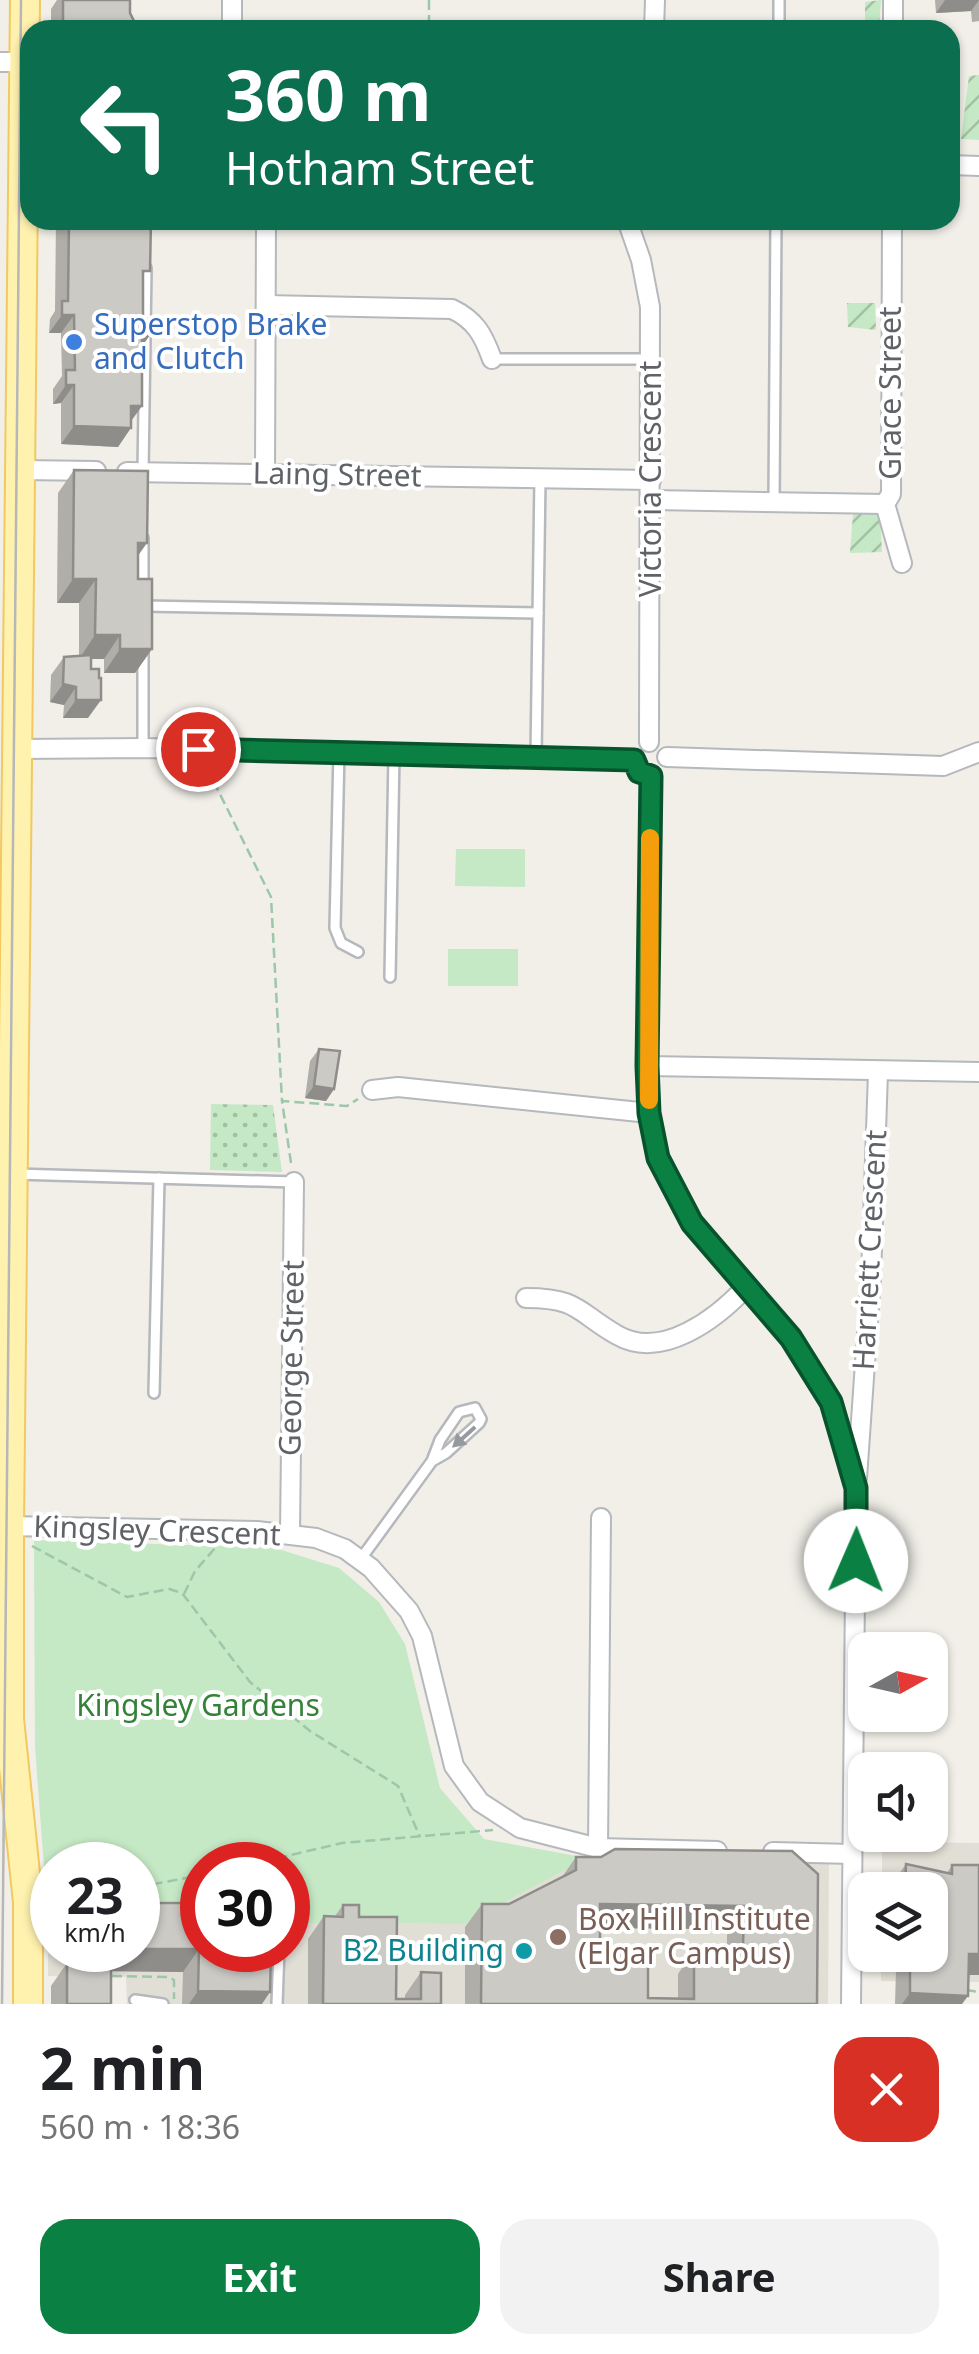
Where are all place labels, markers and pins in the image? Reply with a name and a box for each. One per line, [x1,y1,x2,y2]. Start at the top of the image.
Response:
place label: Superstop Brake and Clutch [94,303,327,378]
marker: Superstop Brake and Clutch [63,331,85,353]
pin [156,707,241,792]
place label: Box Hill Institute (Elgar Campus) [578,1898,811,1973]
marker: Box Hill Institute (Elgar Campus) [547,1926,569,1948]
place label: B2 Building [343,1929,504,1970]
marker: B2 Building [513,1940,535,1962]

